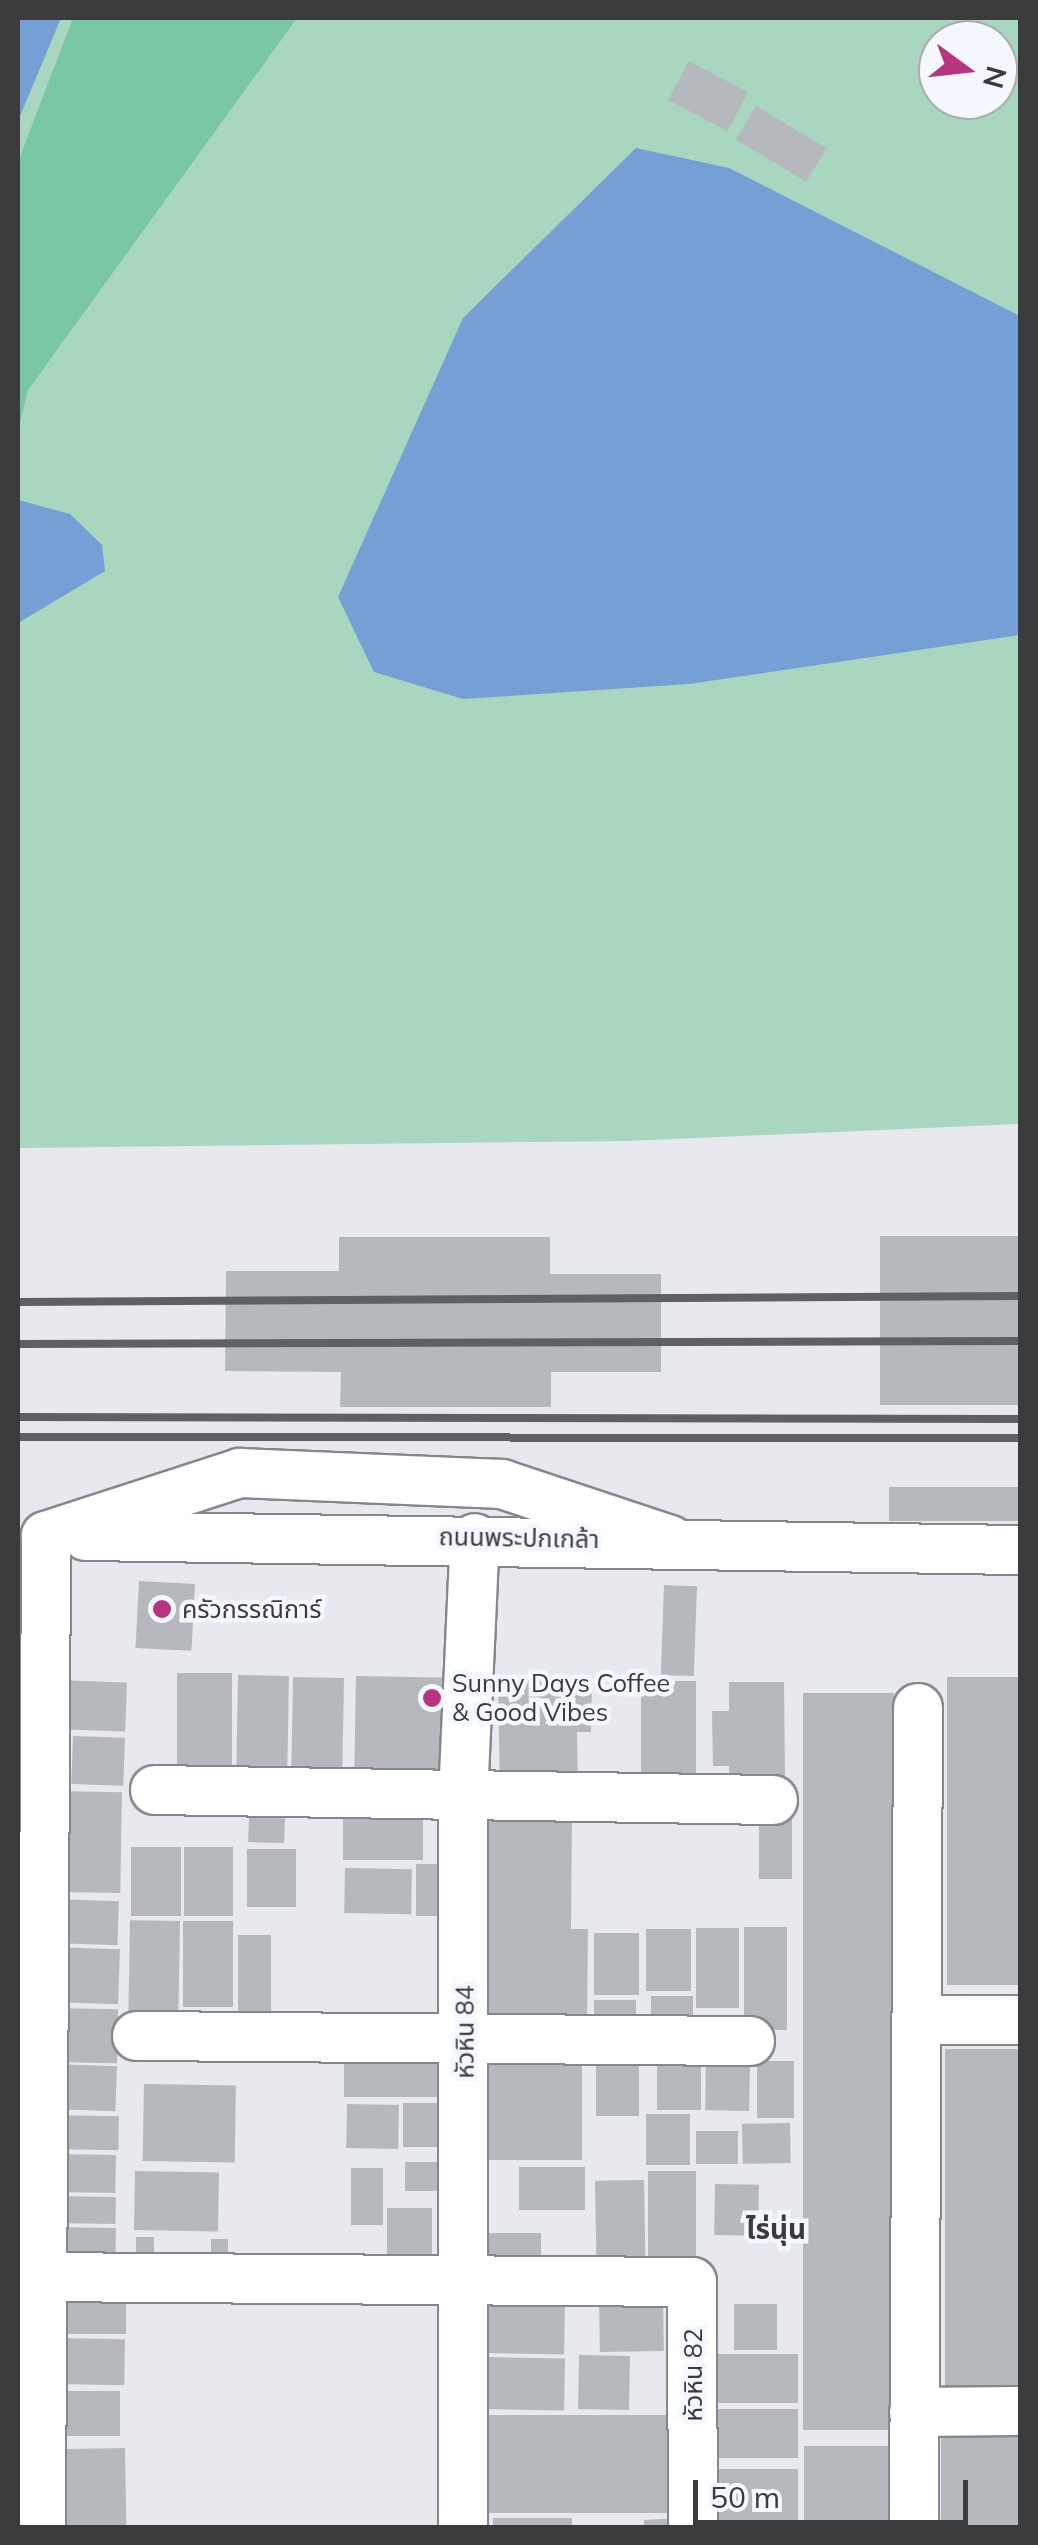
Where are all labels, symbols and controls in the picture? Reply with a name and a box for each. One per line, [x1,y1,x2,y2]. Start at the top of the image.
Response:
north arrow [918,20,1018,120]
text: N [976,63,1015,92]
street label: ถนนพระปกเกล้า [438,1522,600,1554]
place label: ครัวกรรณิการ์ [182,1594,321,1624]
marker: ครัวกรรณิการ์ [151,1598,173,1620]
place label: Sunny Days Coffee & Good Vibes [452,1669,670,1728]
marker: Sunny Days Coffee & Good Vibes [421,1687,443,1709]
street label: หัวหิน 84 [450,1985,480,2079]
district label: ไร่นุ่น [746,2212,806,2246]
street label: หัวหิน 82 [678,2328,708,2422]
scale bar [698,2460,973,2522]
text: 50 m [710,2478,780,2516]

